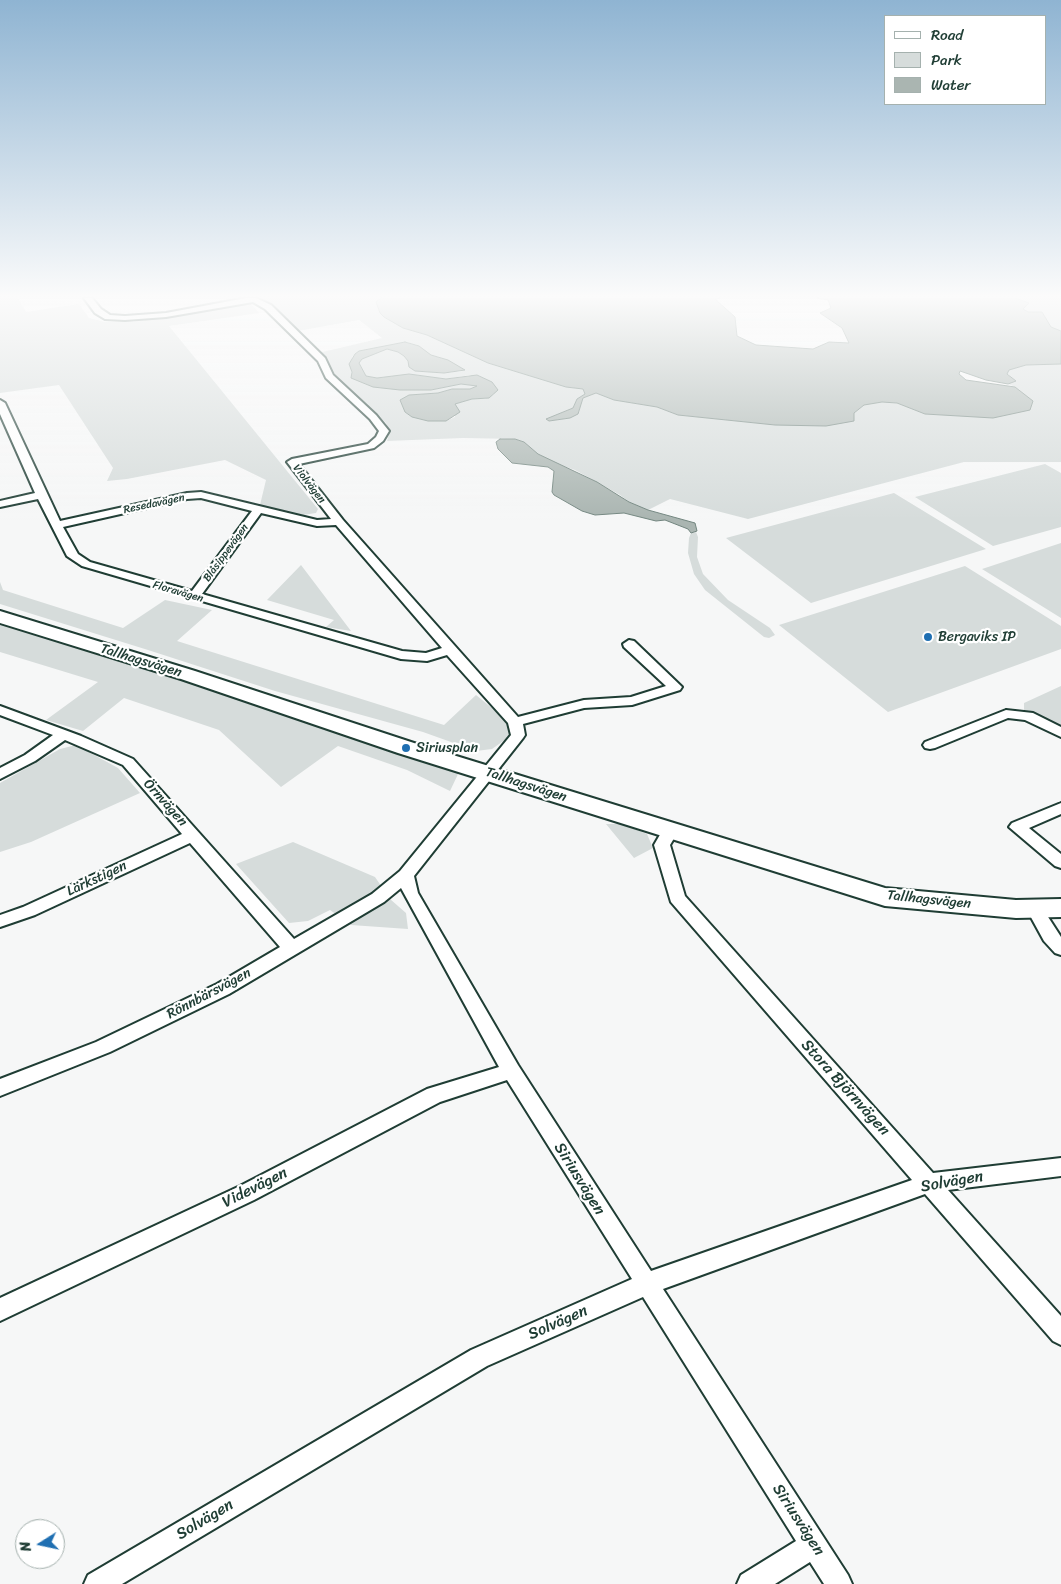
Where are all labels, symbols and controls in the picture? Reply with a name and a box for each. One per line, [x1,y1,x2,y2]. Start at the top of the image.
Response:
legend [884,15,1046,105]
text: Road [931,22,963,48]
text: Park [931,47,962,73]
text: Water [931,72,971,98]
street label: Violvägen [290,462,328,506]
street label: Resedavägen [122,491,186,517]
street label: Blåsippevägen [201,521,251,585]
street label: Floravägen [151,578,205,606]
place label: Bergaviks IP [938,629,1016,645]
marker: Bergaviks IP [922,631,934,643]
street label: Tallhagsvägen [98,641,184,681]
place label: Siriusplan [416,740,478,756]
marker: Siriusplan [400,742,412,754]
street label: Tallhagsvägen [483,764,569,806]
street label: Örnvägen [139,776,191,830]
street label: Lärkstigen [64,858,130,900]
street label: Tallhagsvägen [886,887,972,913]
street label: Rönnbärsvägen [164,965,254,1023]
street label: Stora Björnvägen [797,1036,893,1140]
street label: Siriusvägen [549,1139,609,1219]
street label: Videvägen [219,1163,291,1213]
street label: Solvägen [919,1167,985,1197]
street label: Solvägen [525,1301,591,1345]
street label: Siriusvägen [768,1480,828,1560]
street label: Solvägen [173,1496,237,1544]
north arrow [15,1519,65,1569]
text: N [13,1540,39,1553]

